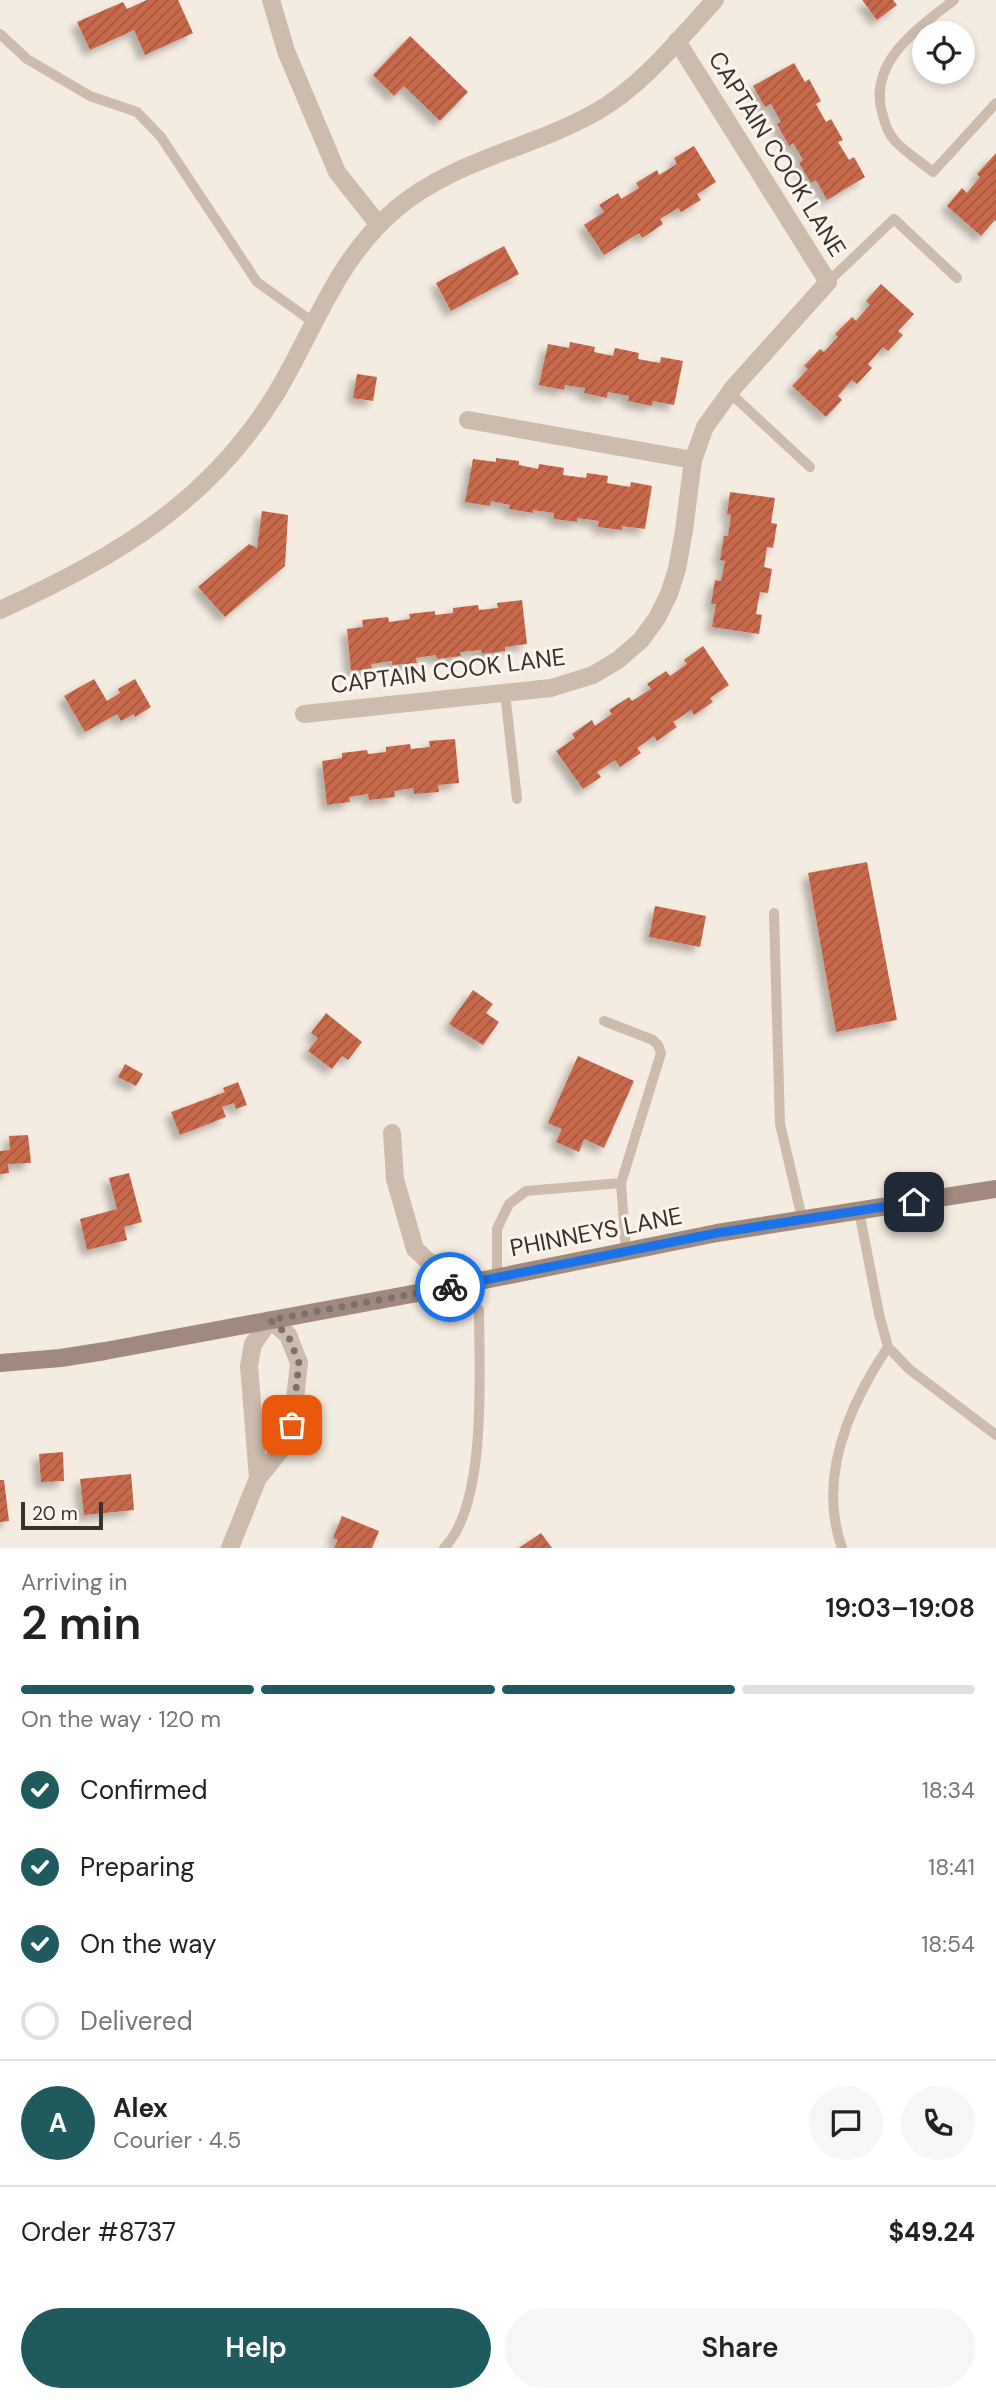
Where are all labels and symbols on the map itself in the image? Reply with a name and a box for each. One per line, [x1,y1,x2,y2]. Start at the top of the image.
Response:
street label: CAPTAIN COOK LANE [702,45,853,262]
street label: CAPTAIN COOK LANE [329,641,567,700]
pin [884,1172,944,1232]
street label: PHINNEYS LANE [507,1200,685,1263]
courier [415,1252,485,1322]
pin [262,1395,322,1455]
scale bar [21,1499,103,1531]

